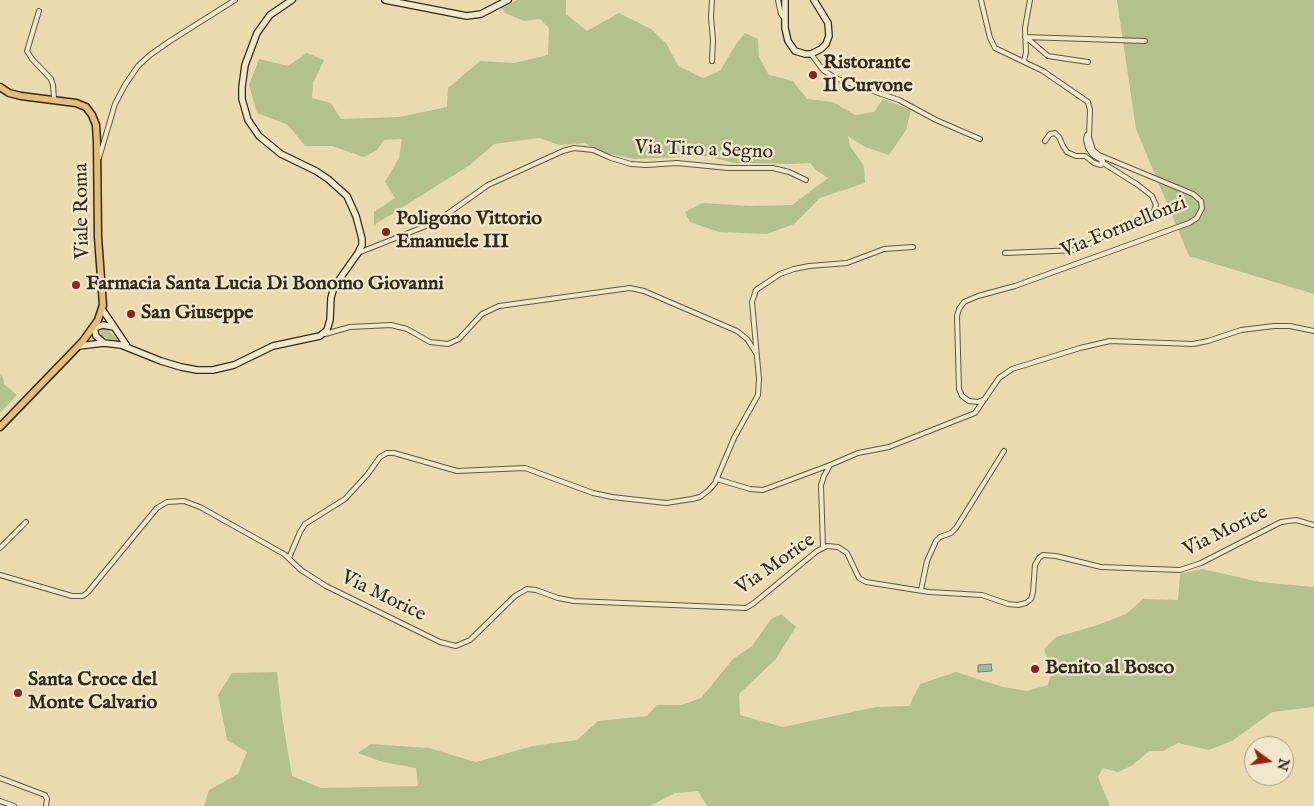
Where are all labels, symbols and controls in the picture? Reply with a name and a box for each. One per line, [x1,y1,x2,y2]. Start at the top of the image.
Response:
place label: Ristorante Il Curvone [823,52,913,99]
marker: Ristorante Il Curvone [807,69,819,81]
street label: Via Tiro a Segno [634,137,774,165]
street label: Viale Roma [70,163,96,259]
street label: Via Formellonzi [1058,192,1190,264]
place label: Poligono Vittorio Emanuele III [396,208,542,255]
marker: Poligono Vittorio Emanuele III [380,226,392,238]
place label: Farmacia Santa Lucia Di Bonomo Giovanni [86,273,444,297]
marker: Farmacia Santa Lucia Di Bonomo Giovanni [70,279,82,291]
place label: San Giuseppe [141,302,253,326]
marker: San Giuseppe [125,308,137,320]
street label: Via Morice [1180,501,1272,563]
street label: Via Morice [732,529,820,601]
street label: Via Morice [337,566,429,628]
place label: Benito al Bosco [1045,657,1174,681]
marker: Benito al Bosco [1029,663,1041,675]
place label: Santa Croce del Monte Calvario [28,669,157,716]
marker: Santa Croce del Monte Calvario [12,687,24,699]
north arrow [1244,736,1294,786]
text: N [1272,756,1293,772]

